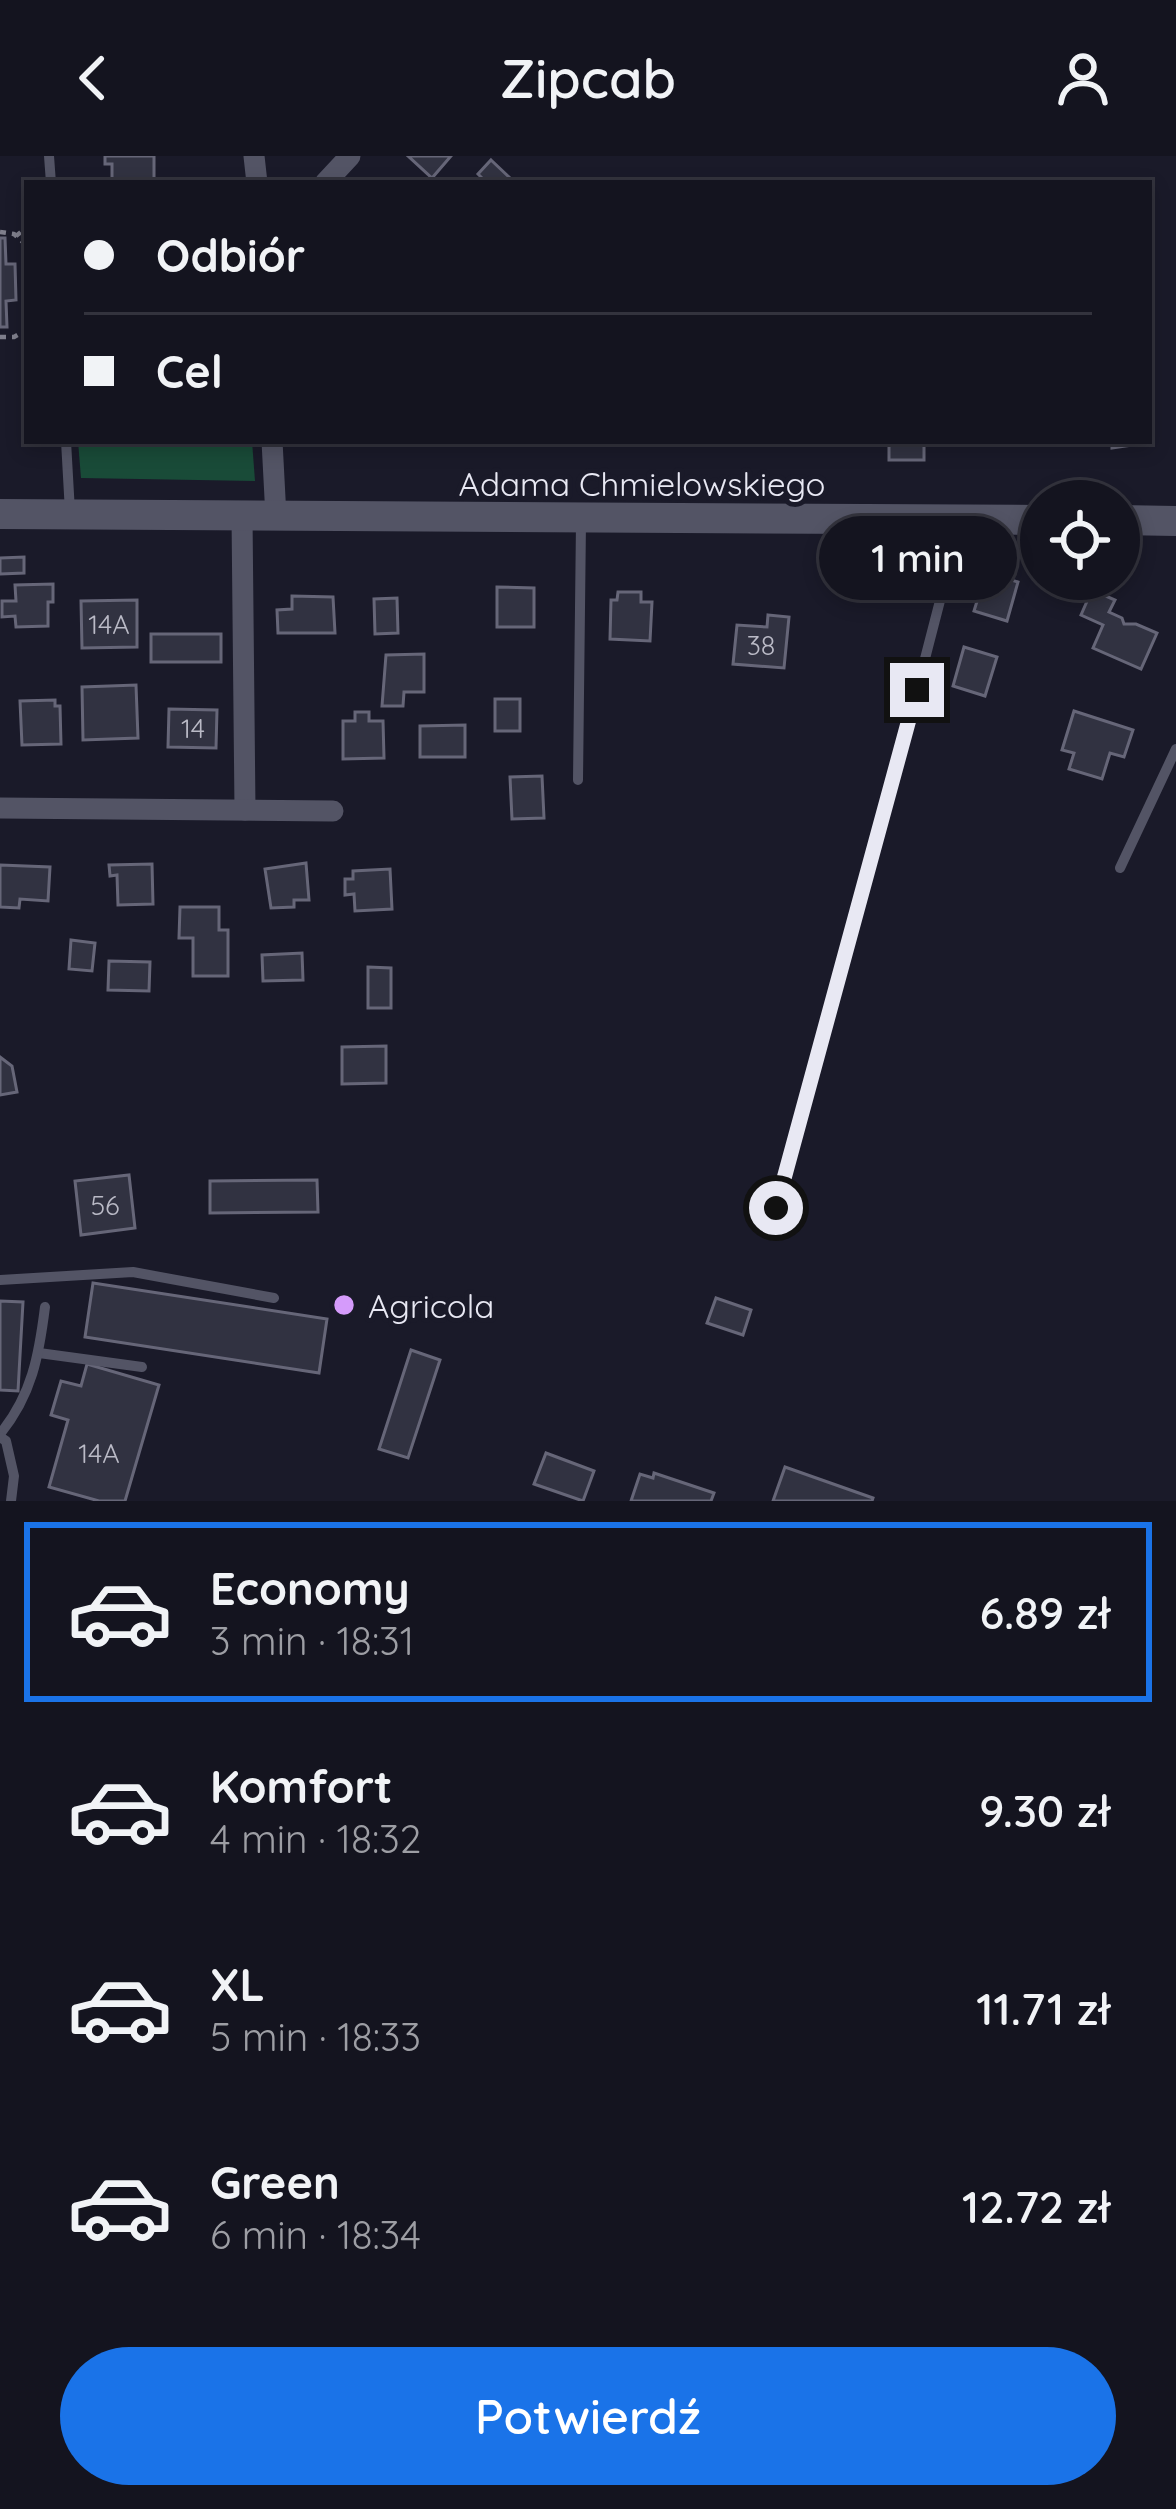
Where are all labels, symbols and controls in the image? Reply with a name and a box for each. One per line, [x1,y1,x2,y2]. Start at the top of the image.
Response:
text: Zipcab [500,44,676,112]
icon: back [60,45,126,111]
icon: person [1050,45,1116,111]
text: Odbiór [156,227,305,283]
text: Cel [156,343,223,399]
street label: Adama Chmielowskiego [459,463,825,504]
map controls [1020,480,1140,600]
button: locate [1020,480,1140,600]
callout: 1 min [818,516,1016,600]
text: 1 min [871,533,965,582]
house number: 14A [88,607,130,641]
house number: 38 [747,628,775,662]
route end [890,663,944,717]
house number: 14 [181,711,205,745]
route start [749,1181,803,1235]
house number: 56 [90,1188,120,1222]
place label: Agricola [368,1285,494,1326]
marker: Agricola [331,1292,357,1318]
house number: 14A [78,1436,120,1470]
icon: car [66,1558,174,1666]
text: Economy [210,1560,410,1616]
text: 6.89 zł [979,1584,1110,1640]
text: 3 min · 18:31 [210,1616,414,1665]
icon: car [66,1756,174,1864]
text: Komfort [210,1758,392,1814]
text: 9.30 zł [979,1782,1110,1838]
text: 4 min · 18:32 [210,1814,421,1863]
icon: car [66,1954,174,2062]
text: XL [210,1956,265,2012]
text: 11.71 zł [976,1980,1110,2036]
text: 5 min · 18:33 [210,2012,421,2061]
icon: car [66,2152,174,2260]
text: Green [210,2154,340,2210]
text: 12.72 zł [962,2178,1110,2234]
text: 6 min · 18:34 [210,2210,421,2259]
button: Potwierdź [60,2347,1116,2485]

